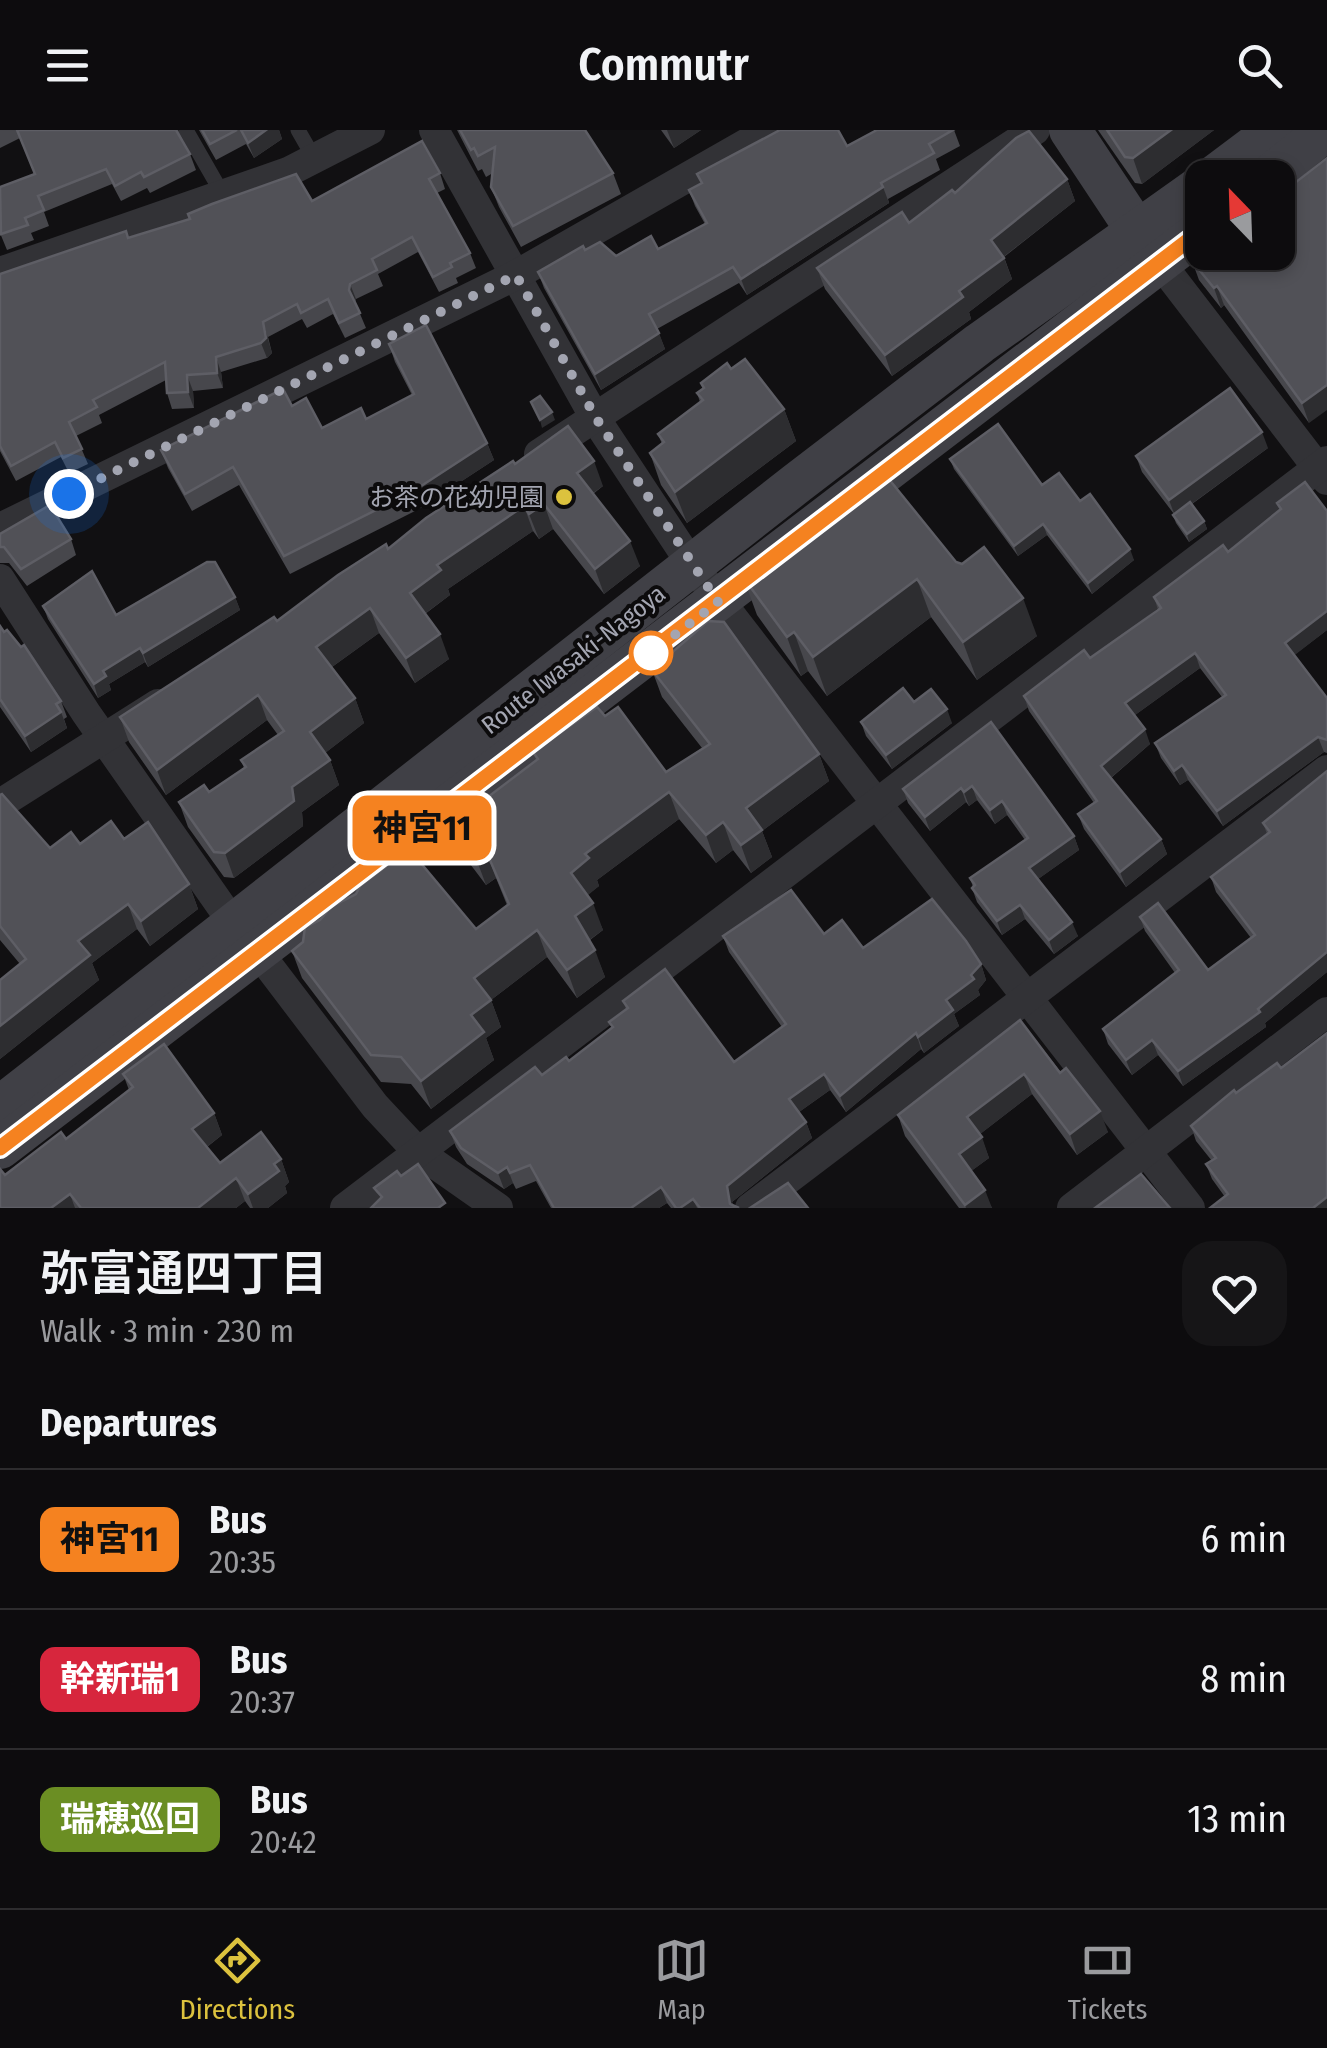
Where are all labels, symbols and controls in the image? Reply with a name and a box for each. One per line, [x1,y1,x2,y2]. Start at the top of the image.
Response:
icon: menu [40,38,95,93]
text: Commutr [578,38,749,92]
icon: search [1232,38,1287,93]
north arrow [1185,160,1295,270]
map controls [1185,160,1295,270]
your location [44,469,94,519]
place label: お茶の花幼児園 [369,483,544,513]
marker: お茶の花幼児園 [553,486,575,508]
street label: Route Iwasaki-Nagoya [476,579,671,741]
unlabelled marker [630,632,672,674]
line badge: 神宮11 [352,796,492,860]
text: 神宮11 [373,807,471,849]
button: heart [1182,1241,1287,1346]
text: 弥富通四丁目 [40,1245,328,1303]
text: Walk · 3 min · 230 m [40,1312,294,1350]
text: Departures [40,1400,217,1446]
text: Bus [209,1497,267,1543]
text: 6 min [1200,1516,1287,1562]
text: 神宮11 [60,1518,159,1560]
text: 20:35 [209,1543,276,1581]
text: Bus [230,1637,287,1683]
text: 8 min [1200,1656,1287,1702]
text: 幹新瑞1 [60,1658,180,1700]
text: 20:37 [230,1683,295,1721]
text: Bus [250,1777,308,1823]
text: 13 min [1187,1796,1287,1842]
text: 瑞穂巡回 [60,1798,200,1840]
text: 20:42 [250,1823,317,1861]
tab: Directions [179,1933,295,2026]
tab: Map [654,1933,709,2026]
tab: Tickets [1068,1933,1148,2026]

